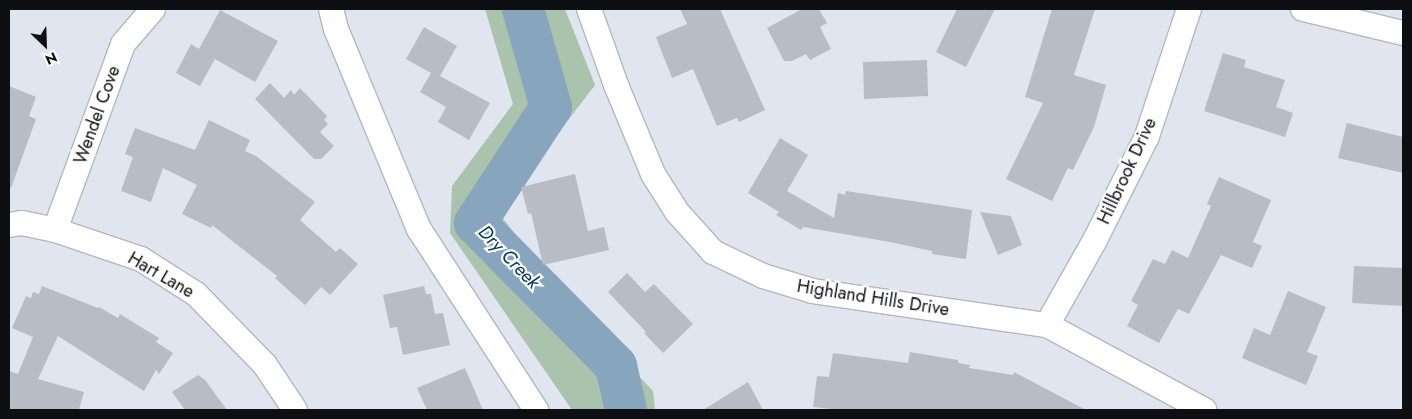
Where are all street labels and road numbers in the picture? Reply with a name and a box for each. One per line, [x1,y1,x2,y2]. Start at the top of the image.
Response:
street label: Wendel Cove [69,63,125,167]
street label: Hillbrook Drive [1093,114,1161,228]
street label: Hart Lane [124,247,198,303]
street label: Highland Hills Drive [795,275,951,321]

